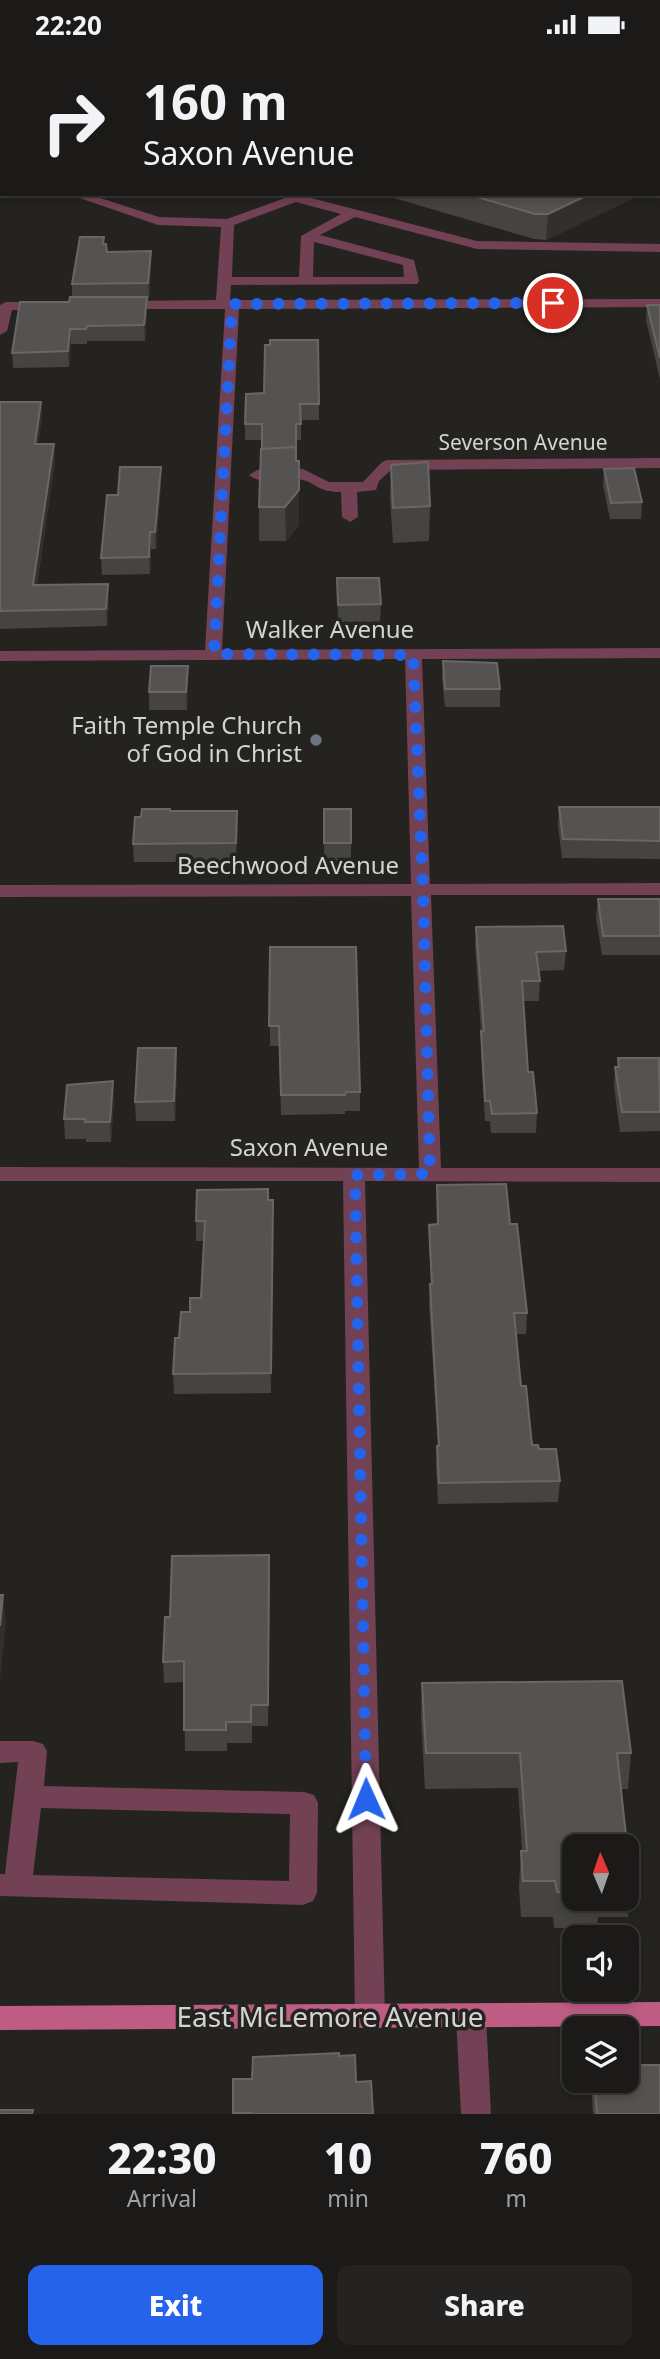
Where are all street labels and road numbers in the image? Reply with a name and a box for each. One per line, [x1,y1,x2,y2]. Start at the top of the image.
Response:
street label: Severson Avenue [438,428,608,456]
street label: Walker Avenue [246,612,414,645]
street label: Beechwood Avenue [177,848,399,881]
street label: Saxon Avenue [230,1130,388,1163]
street label: East McLemore Avenue [177,1997,483,2035]

